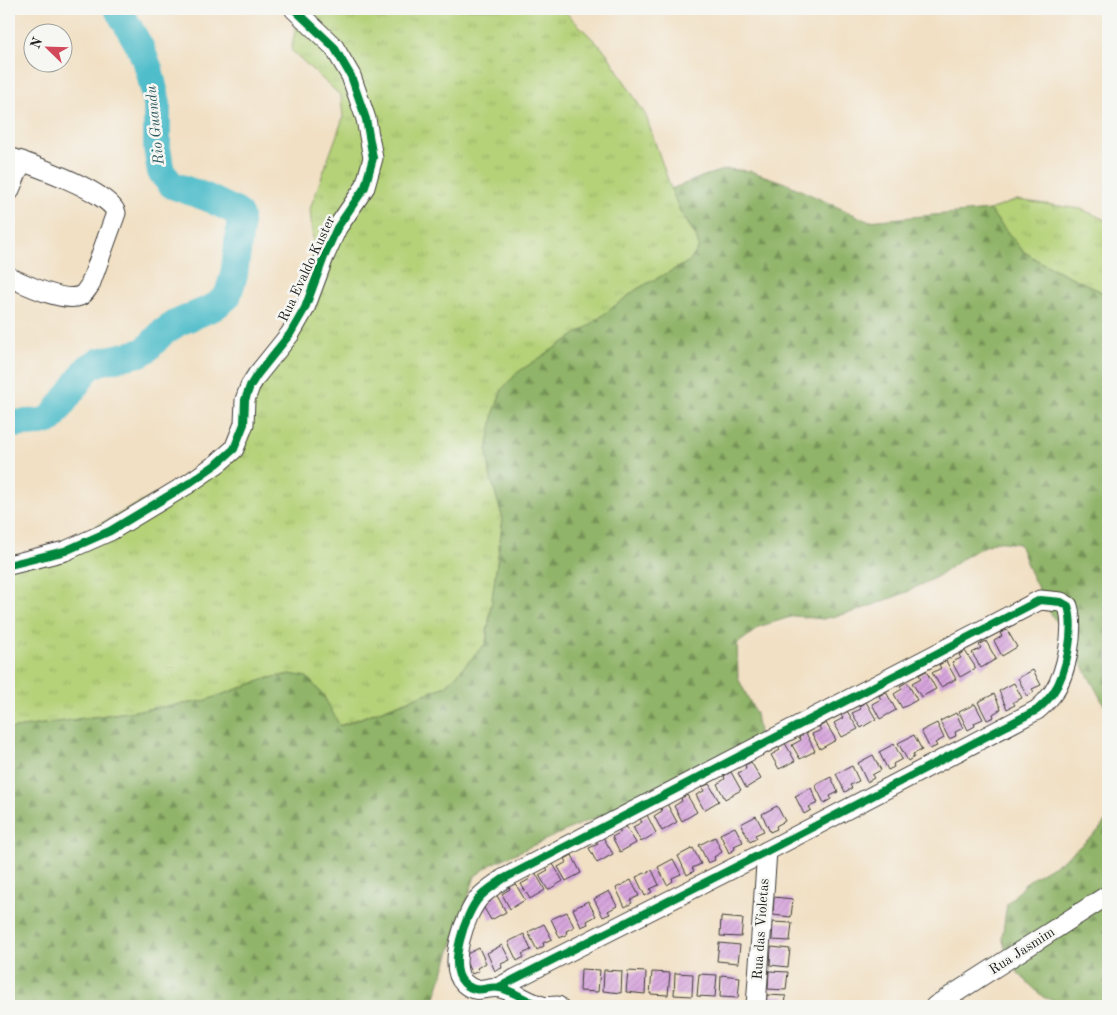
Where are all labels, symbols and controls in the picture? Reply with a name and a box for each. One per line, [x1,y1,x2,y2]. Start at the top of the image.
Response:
north arrow [22,22,72,72]
text: N [28,35,46,51]
water label: Rio Guandu [144,84,168,166]
street label: Rua Evaldo Kuster [276,214,338,324]
street label: Rua das Violetas [750,878,772,980]
street label: Rua Jasmim [987,925,1057,977]

